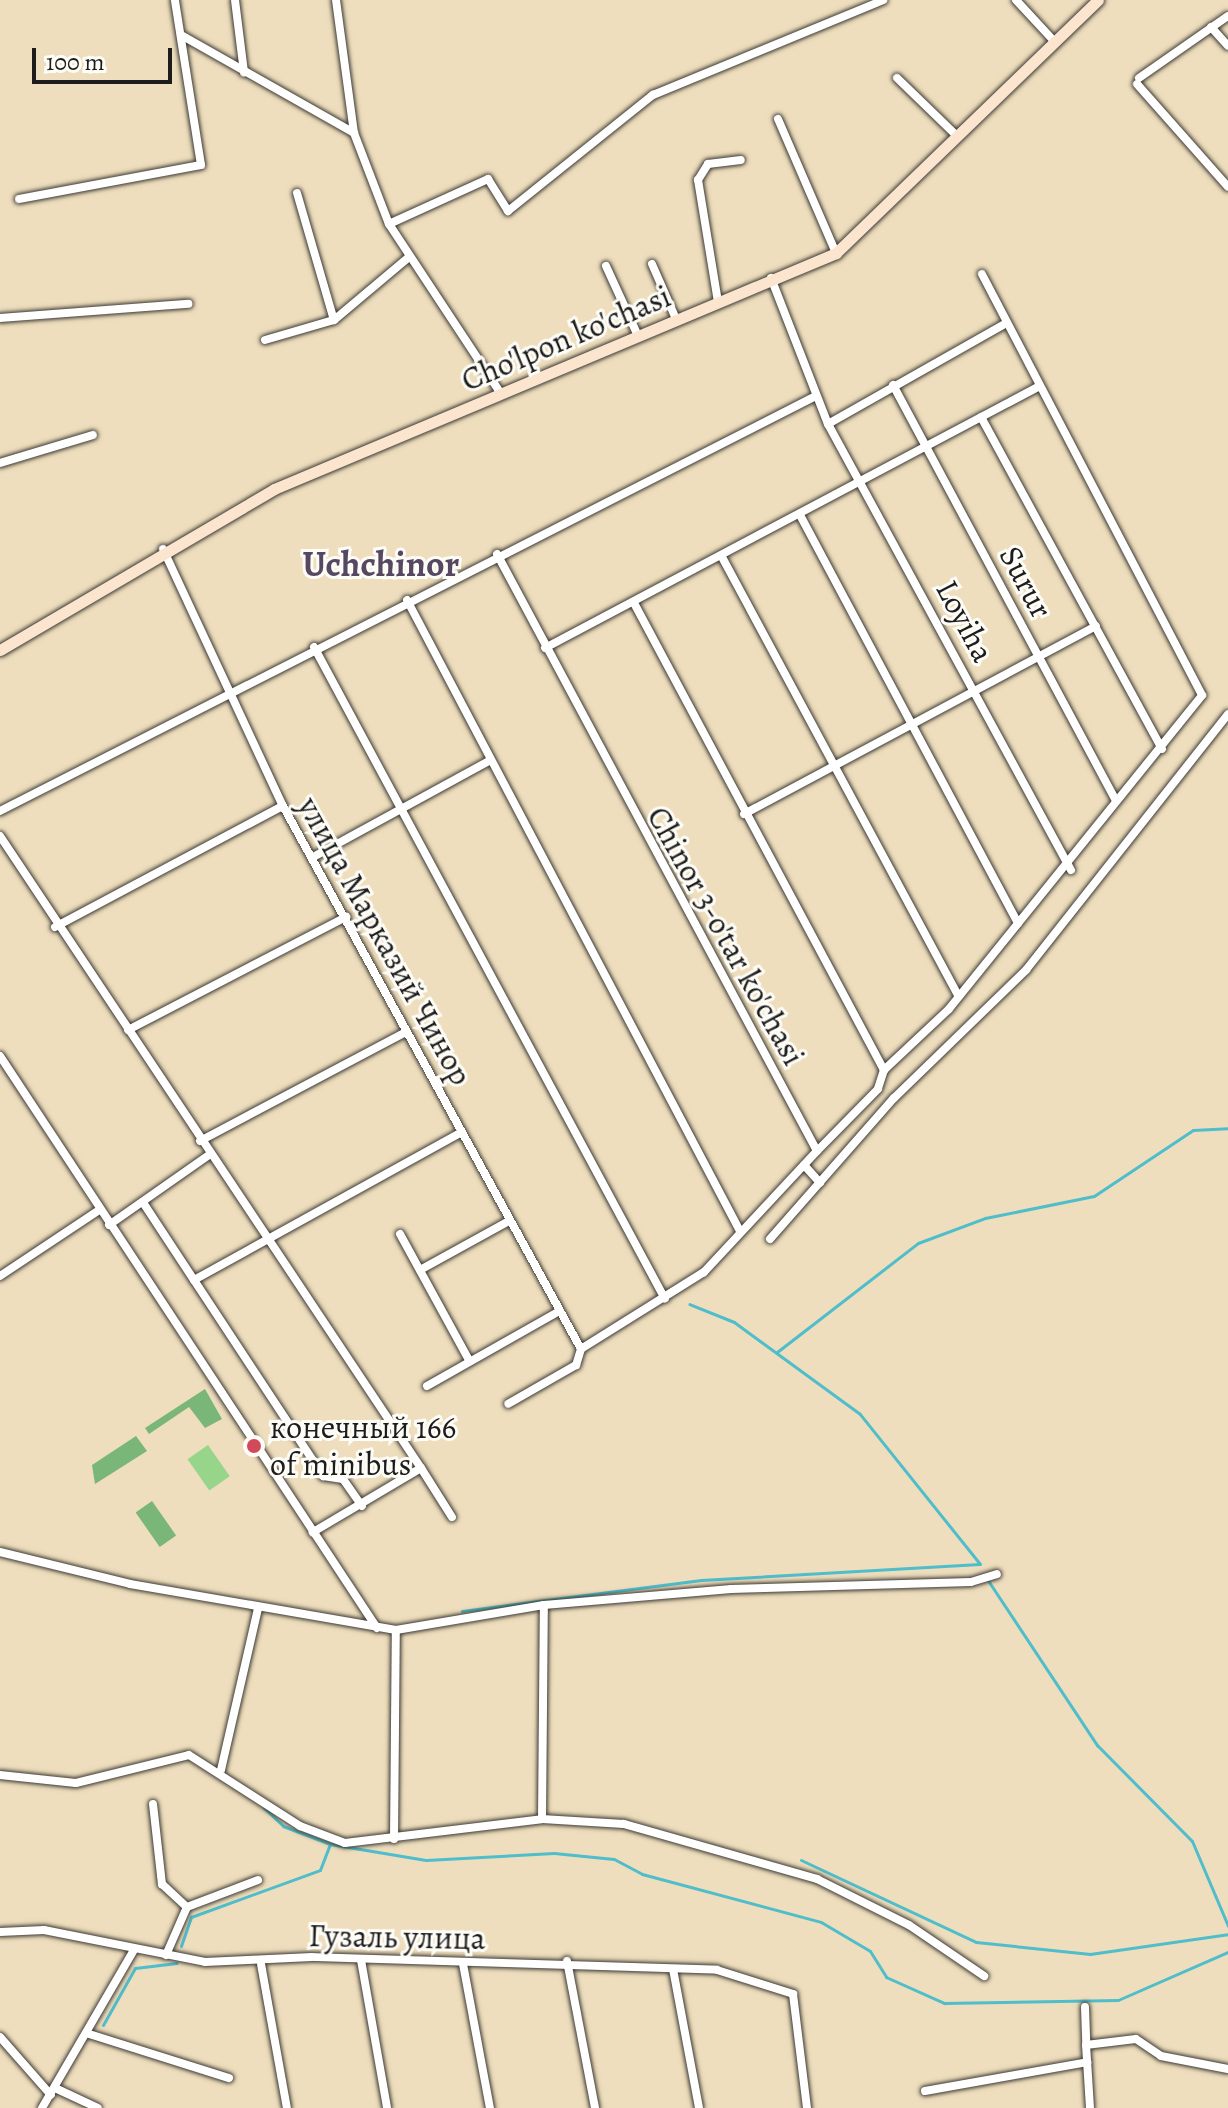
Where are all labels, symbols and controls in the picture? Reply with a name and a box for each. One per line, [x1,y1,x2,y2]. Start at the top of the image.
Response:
scale bar [36,32,176,82]
text: 100 m [46,46,105,78]
street label: Cho'lpon ko'chasi [456,277,676,399]
street label: Surur [991,539,1061,625]
district label: Uchchinor [303,542,459,586]
street label: Loyiha [928,574,1002,668]
street label: улица Марказий Чинор [290,790,480,1092]
street label: Chinor 3-o'tar ko'chasi [639,800,813,1072]
place label: конечный 166 of minibus [270,1409,456,1484]
marker: конечный 166 of minibus [245,1437,263,1455]
street label: Гузаль улица [308,1916,486,1958]

